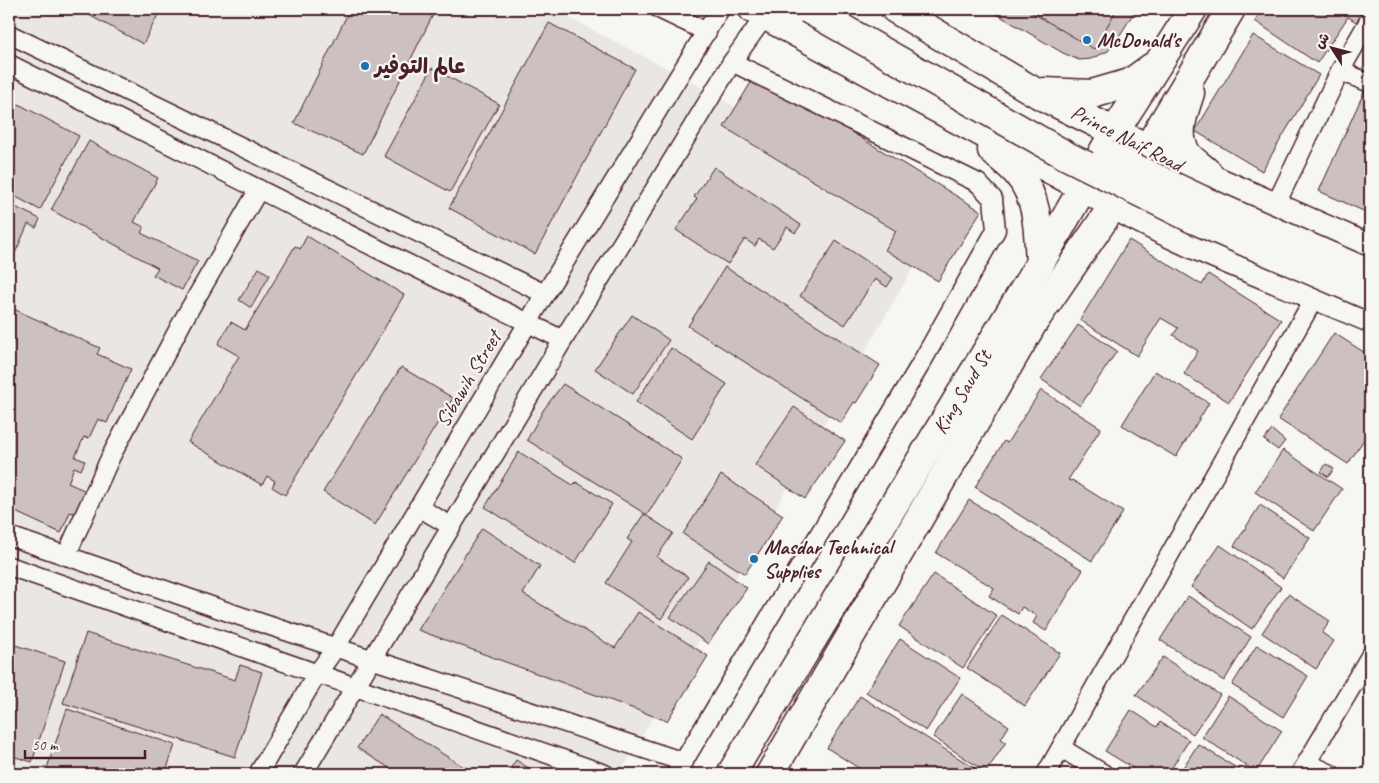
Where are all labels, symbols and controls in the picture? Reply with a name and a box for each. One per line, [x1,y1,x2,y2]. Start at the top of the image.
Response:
north arrow [1306,22,1356,72]
place label: McDonald's [1097,27,1183,53]
text: ش [1310,29,1333,52]
marker: McDonald's [1081,34,1093,46]
place label: عالم التوفير [373,53,465,82]
marker: عالم التوفير [359,60,371,72]
street label: Prince Naif Road [1067,99,1190,179]
street label: Sibawih Street [429,324,508,432]
street label: King Saud St [927,344,998,439]
place label: Masdar Technical Supplies [764,534,896,584]
marker: Masdar Technical Supplies [748,553,760,565]
scale bar [25,728,145,760]
text: 50 m [32,736,59,755]

